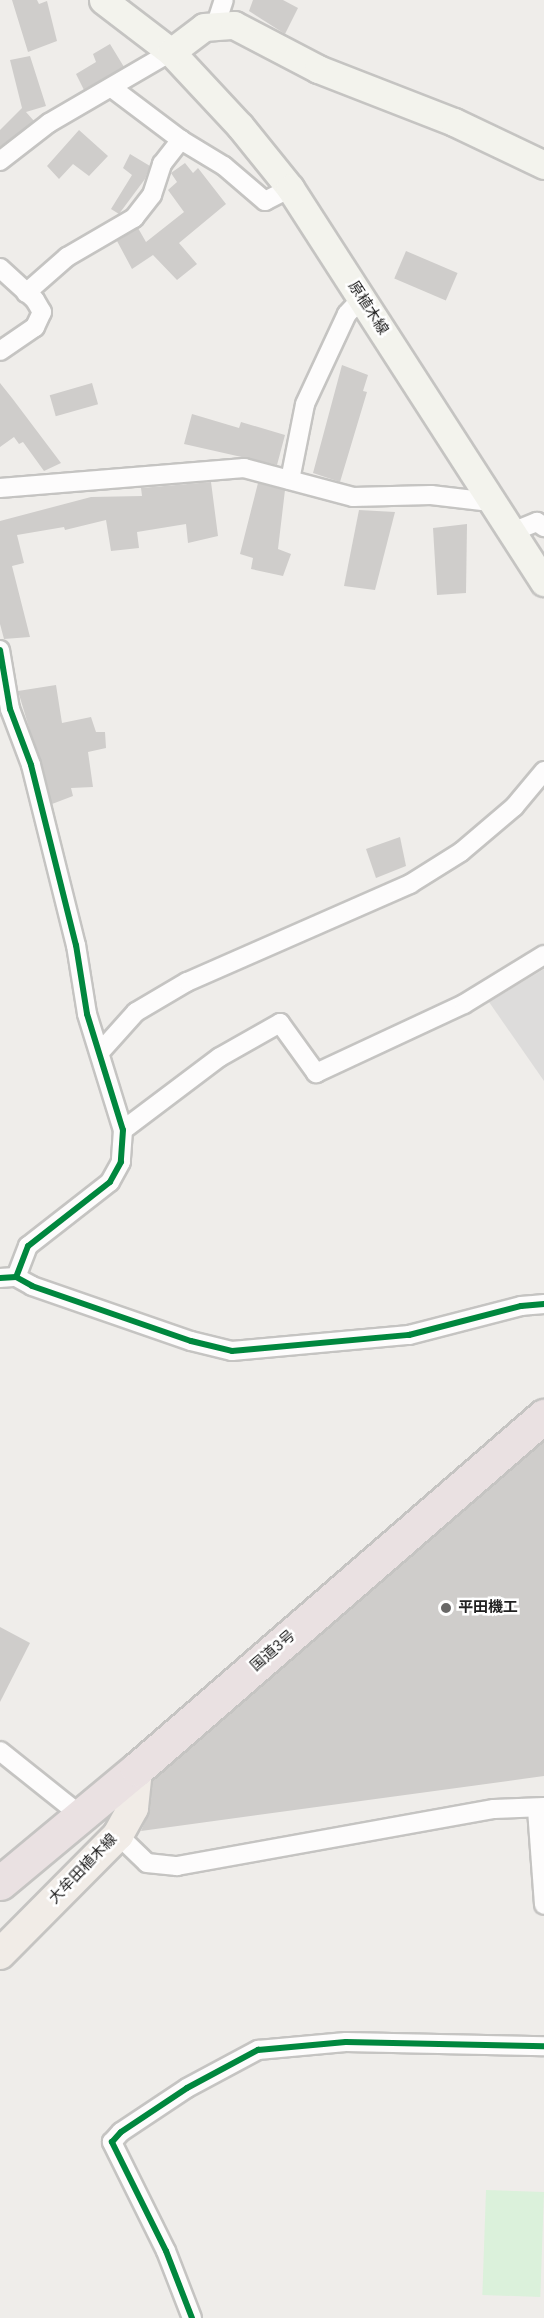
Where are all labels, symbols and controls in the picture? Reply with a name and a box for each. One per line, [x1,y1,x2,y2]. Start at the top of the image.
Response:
street label: 原植木線 [344,278,392,338]
place label: 平田機工 [458,1599,518,1617]
marker: 平田機工 [439,1601,453,1615]
street label: 国道3号 [247,1627,299,1675]
street label: 大牟田植木線 [45,1830,121,1908]

